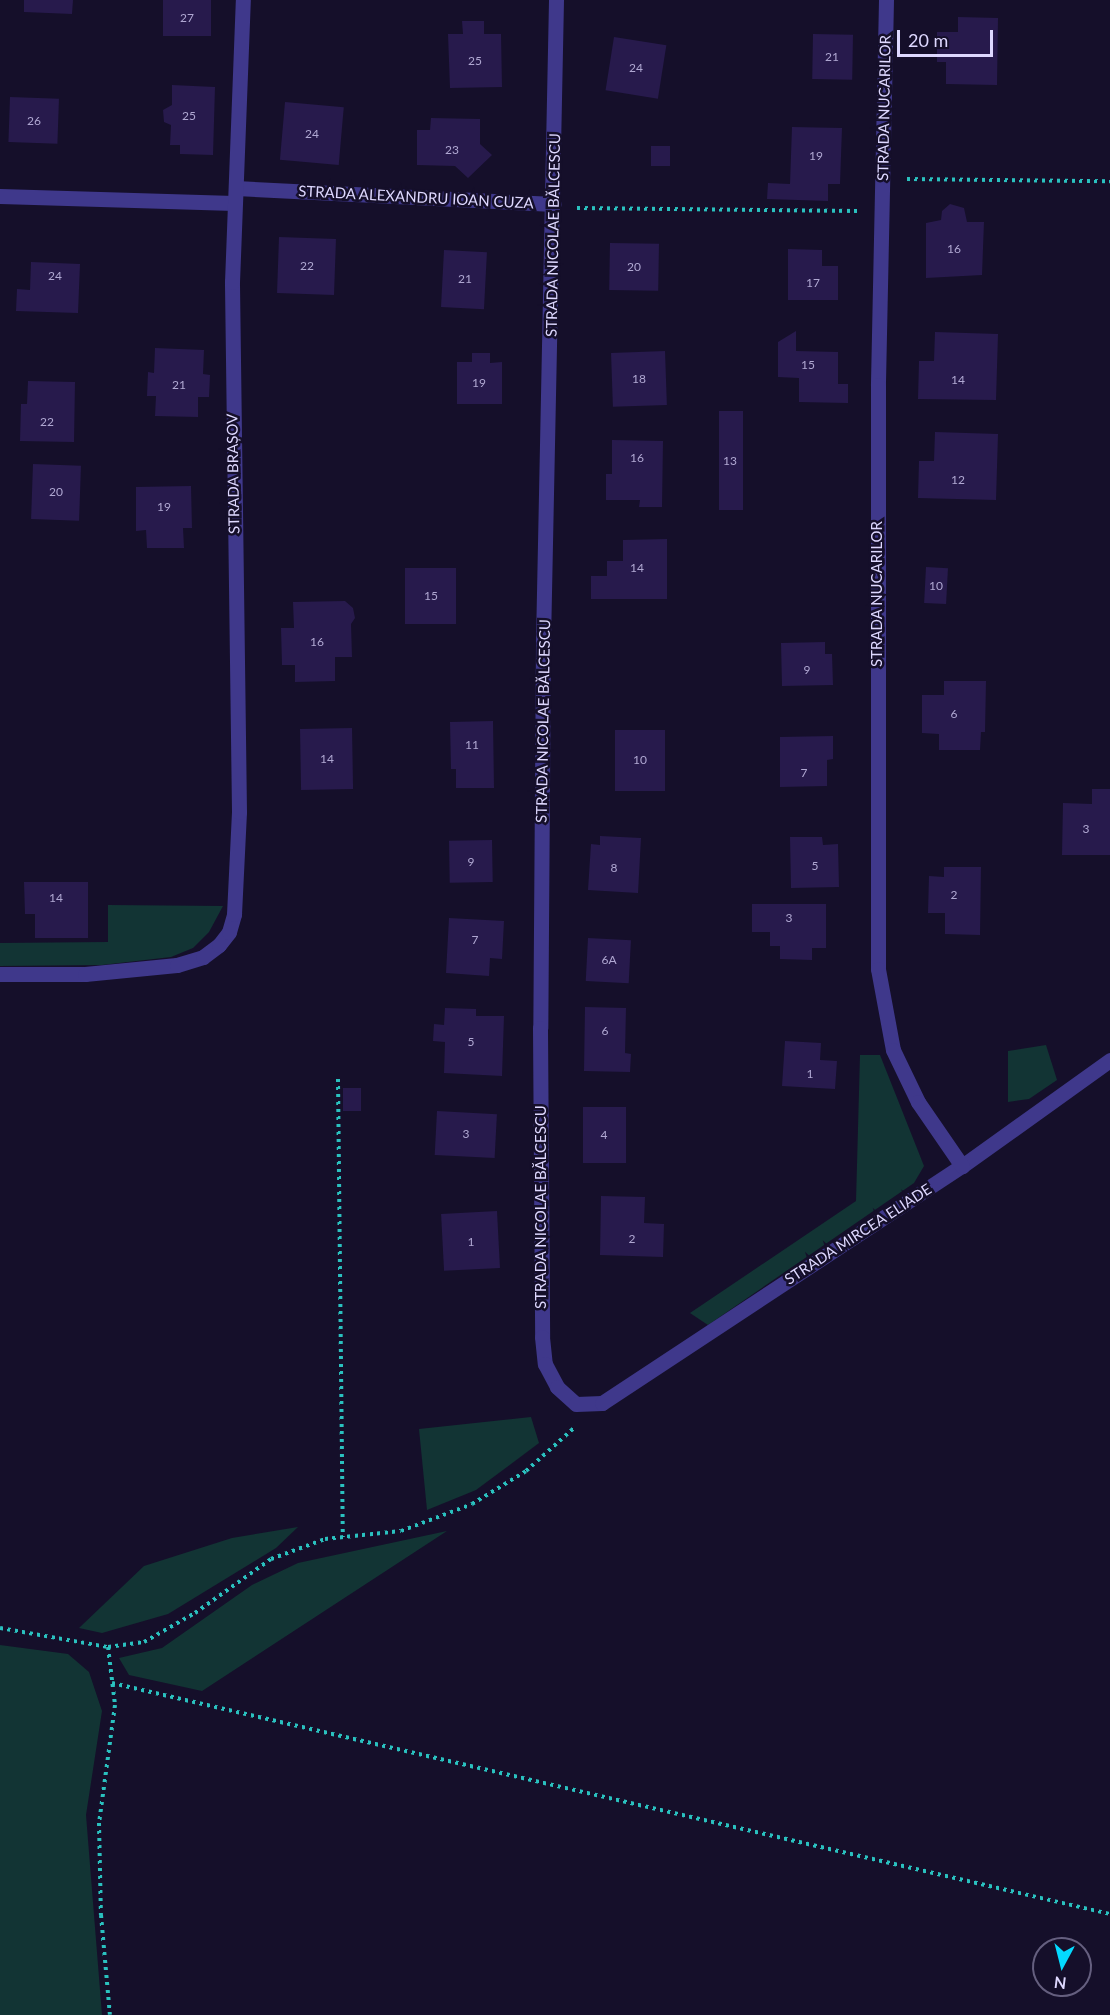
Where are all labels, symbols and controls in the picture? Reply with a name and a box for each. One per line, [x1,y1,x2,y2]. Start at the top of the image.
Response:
house number: 27 [180,11,194,25]
scale bar [900,18,996,56]
text: 20 m [908,29,948,51]
street label: STRADA NUCARILOR [874,35,894,181]
house number: 21 [825,50,839,64]
house number: 25 [468,54,482,68]
house number: 24 [629,61,643,75]
house number: 25 [182,109,196,123]
house number: 26 [27,114,41,128]
house number: 24 [305,127,319,141]
street label: STRADA NICOLAE BĂLCESCU [542,133,564,337]
house number: 23 [445,143,459,157]
house number: 19 [809,149,823,163]
street label: STRADA ALEXANDRU IOAN CUZA [297,182,535,212]
house number: 16 [947,242,961,256]
house number: 22 [300,259,314,273]
house number: 20 [627,260,641,274]
house number: 24 [48,269,62,283]
house number: 21 [458,272,472,286]
house number: 17 [806,276,820,290]
house number: 15 [801,358,815,372]
house number: 18 [632,372,646,386]
house number: 14 [951,373,965,387]
house number: 19 [472,376,486,390]
house number: 21 [172,378,186,392]
street label: STRADA BRAȘOV [223,413,243,535]
house number: 22 [40,415,54,429]
house number: 16 [630,451,644,465]
house number: 13 [723,454,737,468]
house number: 12 [951,473,965,487]
house number: 20 [49,485,63,499]
house number: 19 [157,500,171,514]
street label: STRADA NUCARILOR [868,521,886,667]
house number: 14 [630,561,644,575]
house number: 10 [929,579,943,593]
house number: 15 [424,589,438,603]
street label: STRADA NICOLAE BĂLCESCU [532,619,554,823]
house number: 16 [310,635,324,649]
house number: 9 [804,663,810,677]
house number: 6 [951,707,957,721]
house number: 11 [465,738,479,752]
house number: 14 [320,752,334,766]
house number: 10 [633,753,647,767]
house number: 7 [801,766,807,780]
house number: 3 [1083,822,1089,836]
house number: 9 [468,855,474,869]
house number: 5 [812,859,818,873]
house number: 8 [611,861,617,875]
house number: 2 [951,888,957,902]
house number: 14 [49,891,63,905]
house number: 3 [786,911,792,925]
house number: 7 [472,933,478,947]
house number: 6A [601,953,617,967]
house number: 6 [602,1024,608,1038]
house number: 5 [468,1035,474,1049]
house number: 1 [807,1067,813,1081]
street label: STRADA NICOLAE BĂLCESCU [532,1105,550,1309]
house number: 3 [463,1127,469,1141]
house number: 4 [601,1128,607,1142]
street label: STRADA MIRCEA ELIADE [781,1179,935,1289]
house number: 2 [629,1232,635,1246]
house number: 1 [468,1235,474,1249]
north arrow [1032,1937,1092,1997]
text: N [1053,1973,1067,1994]

